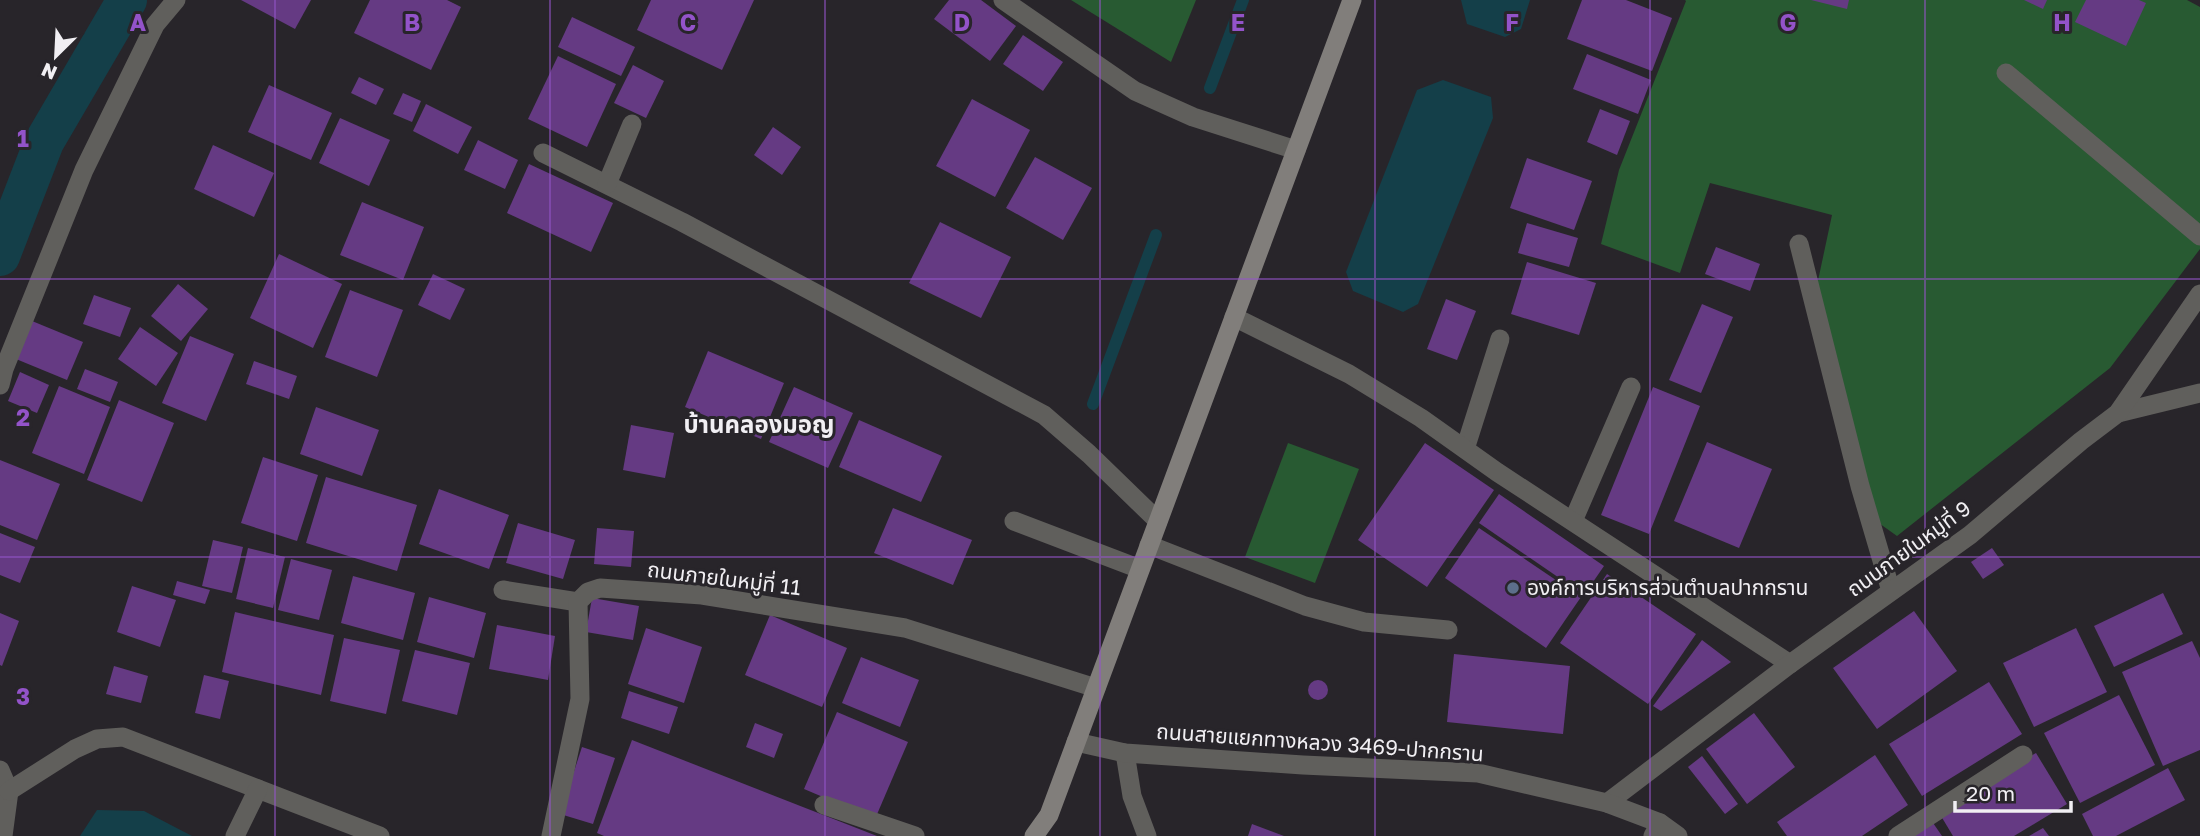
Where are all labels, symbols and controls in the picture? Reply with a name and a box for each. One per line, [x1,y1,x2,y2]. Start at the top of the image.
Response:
text: A [130,8,147,36]
text: B [404,8,420,36]
text: C [680,8,696,36]
text: D [954,8,970,36]
text: E [1231,8,1245,36]
text: F [1505,8,1519,36]
text: G [1780,8,1796,36]
text: H [2053,8,2071,36]
north arrow [21,21,91,91]
text: N [38,59,60,85]
text: 1 [17,124,29,152]
text: 2 [16,403,30,431]
district label: บ้านคลองมอญ [683,409,835,438]
street label: ถนนภายในหมู่ที่ 9 [1841,494,1976,603]
street label: ถนนภายในหมู่ที่ 11 [646,555,803,601]
place label: องค์การบริหารส่วนตำบลปากกราน [1527,574,1808,600]
marker: องค์การบริหารส่วนตำบลปากกราน [1505,580,1521,596]
text: 3 [16,682,30,710]
street label: ถนนสายแยกทางหลวง 3469-ปากกราน [1156,718,1485,766]
scale bar [1955,770,2070,814]
text: 20 m [1966,780,2015,806]

